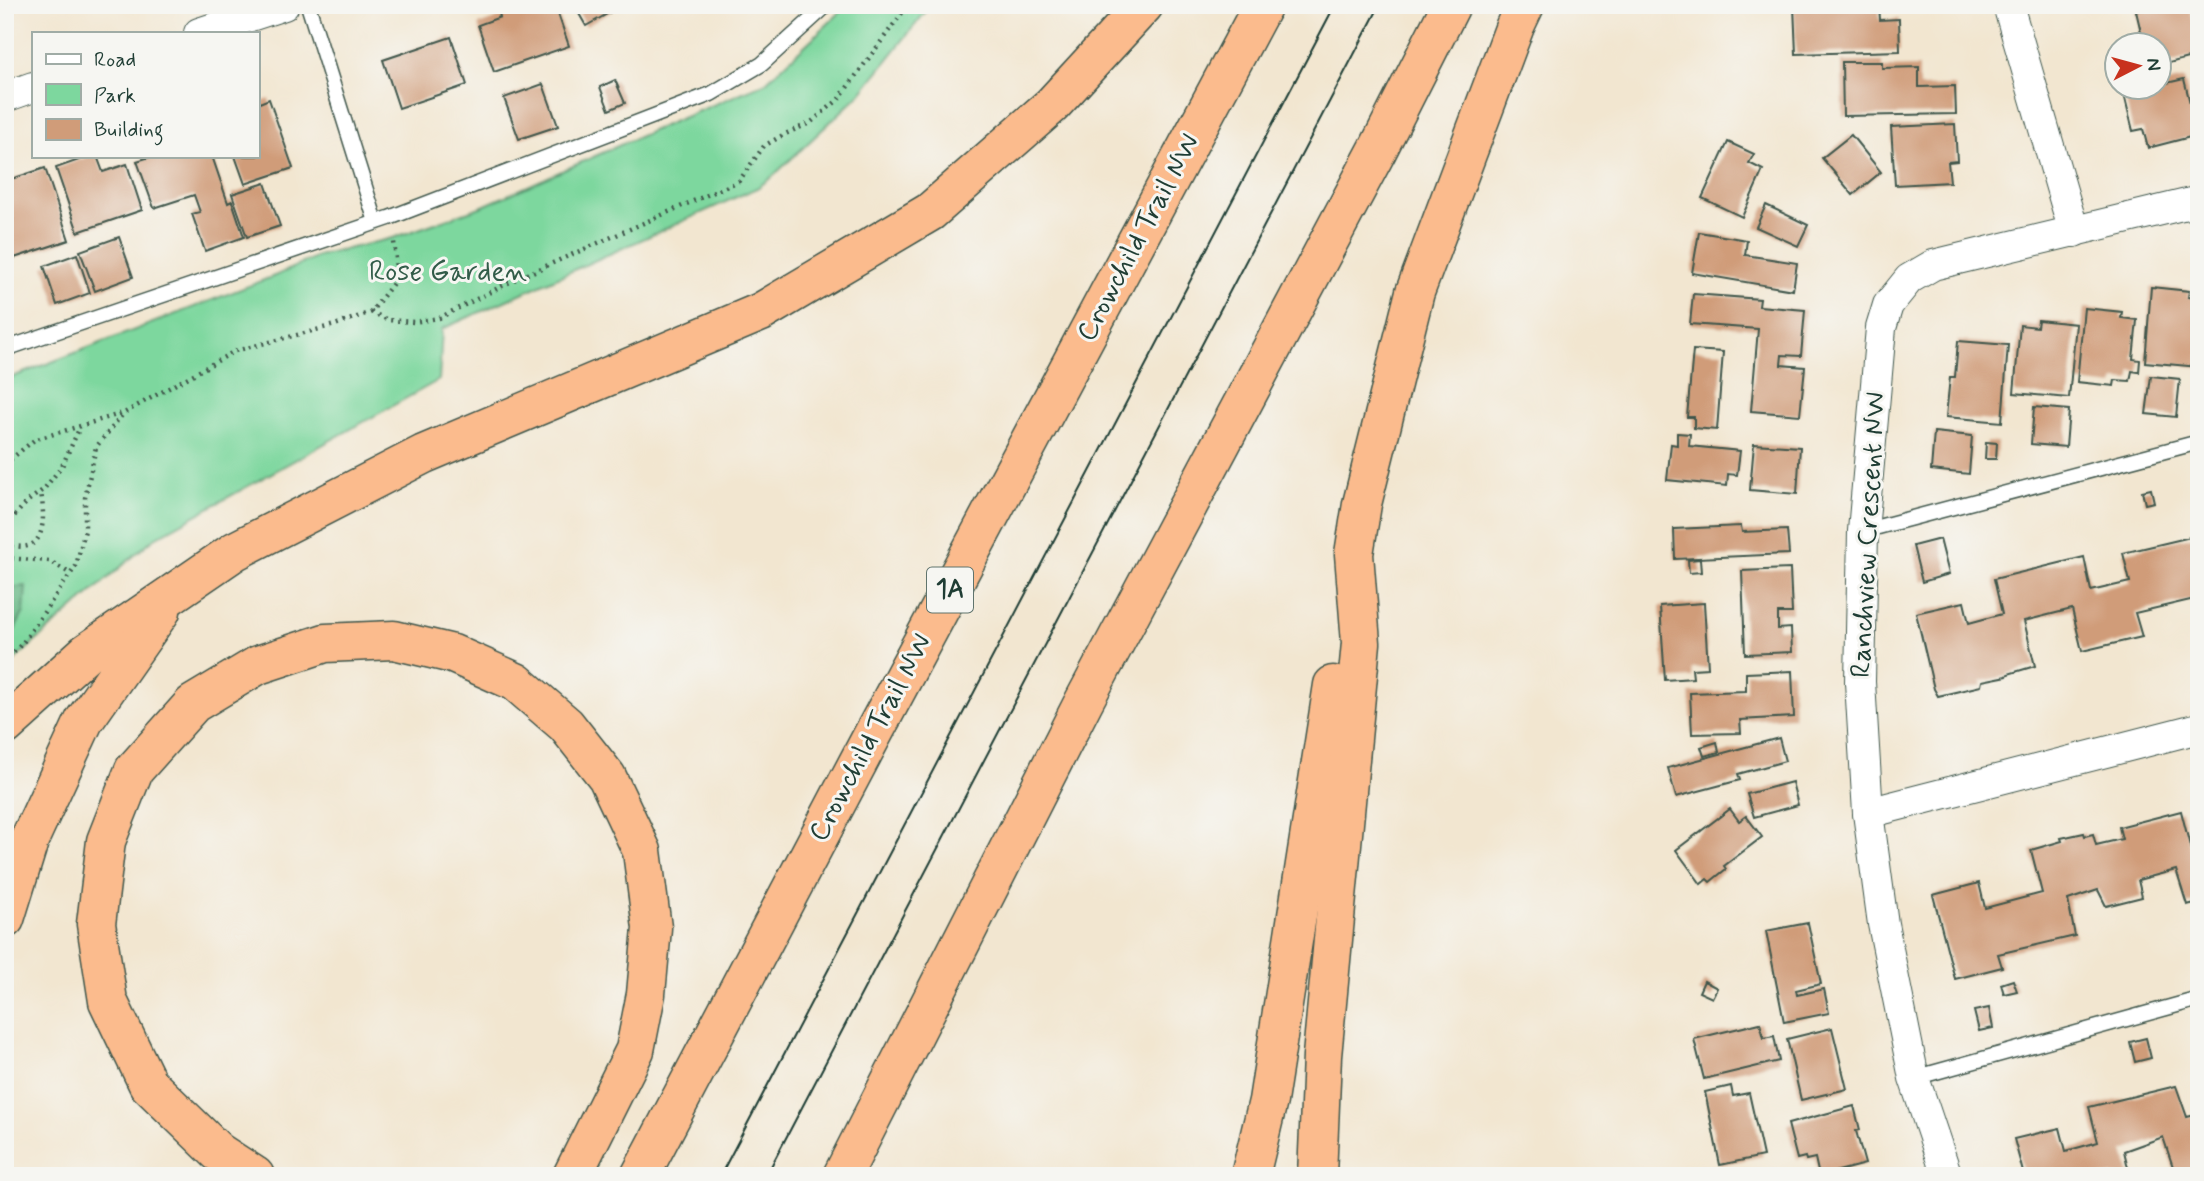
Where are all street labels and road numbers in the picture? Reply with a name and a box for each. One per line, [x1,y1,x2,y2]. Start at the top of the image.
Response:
street label: Crowchild Trail NW [1069,128,1209,348]
street label: Ranchview Crescent NW [1843,391,1895,679]
road number: 1A [927,568,973,612]
street label: Crowchild Trail NW [801,628,941,848]

